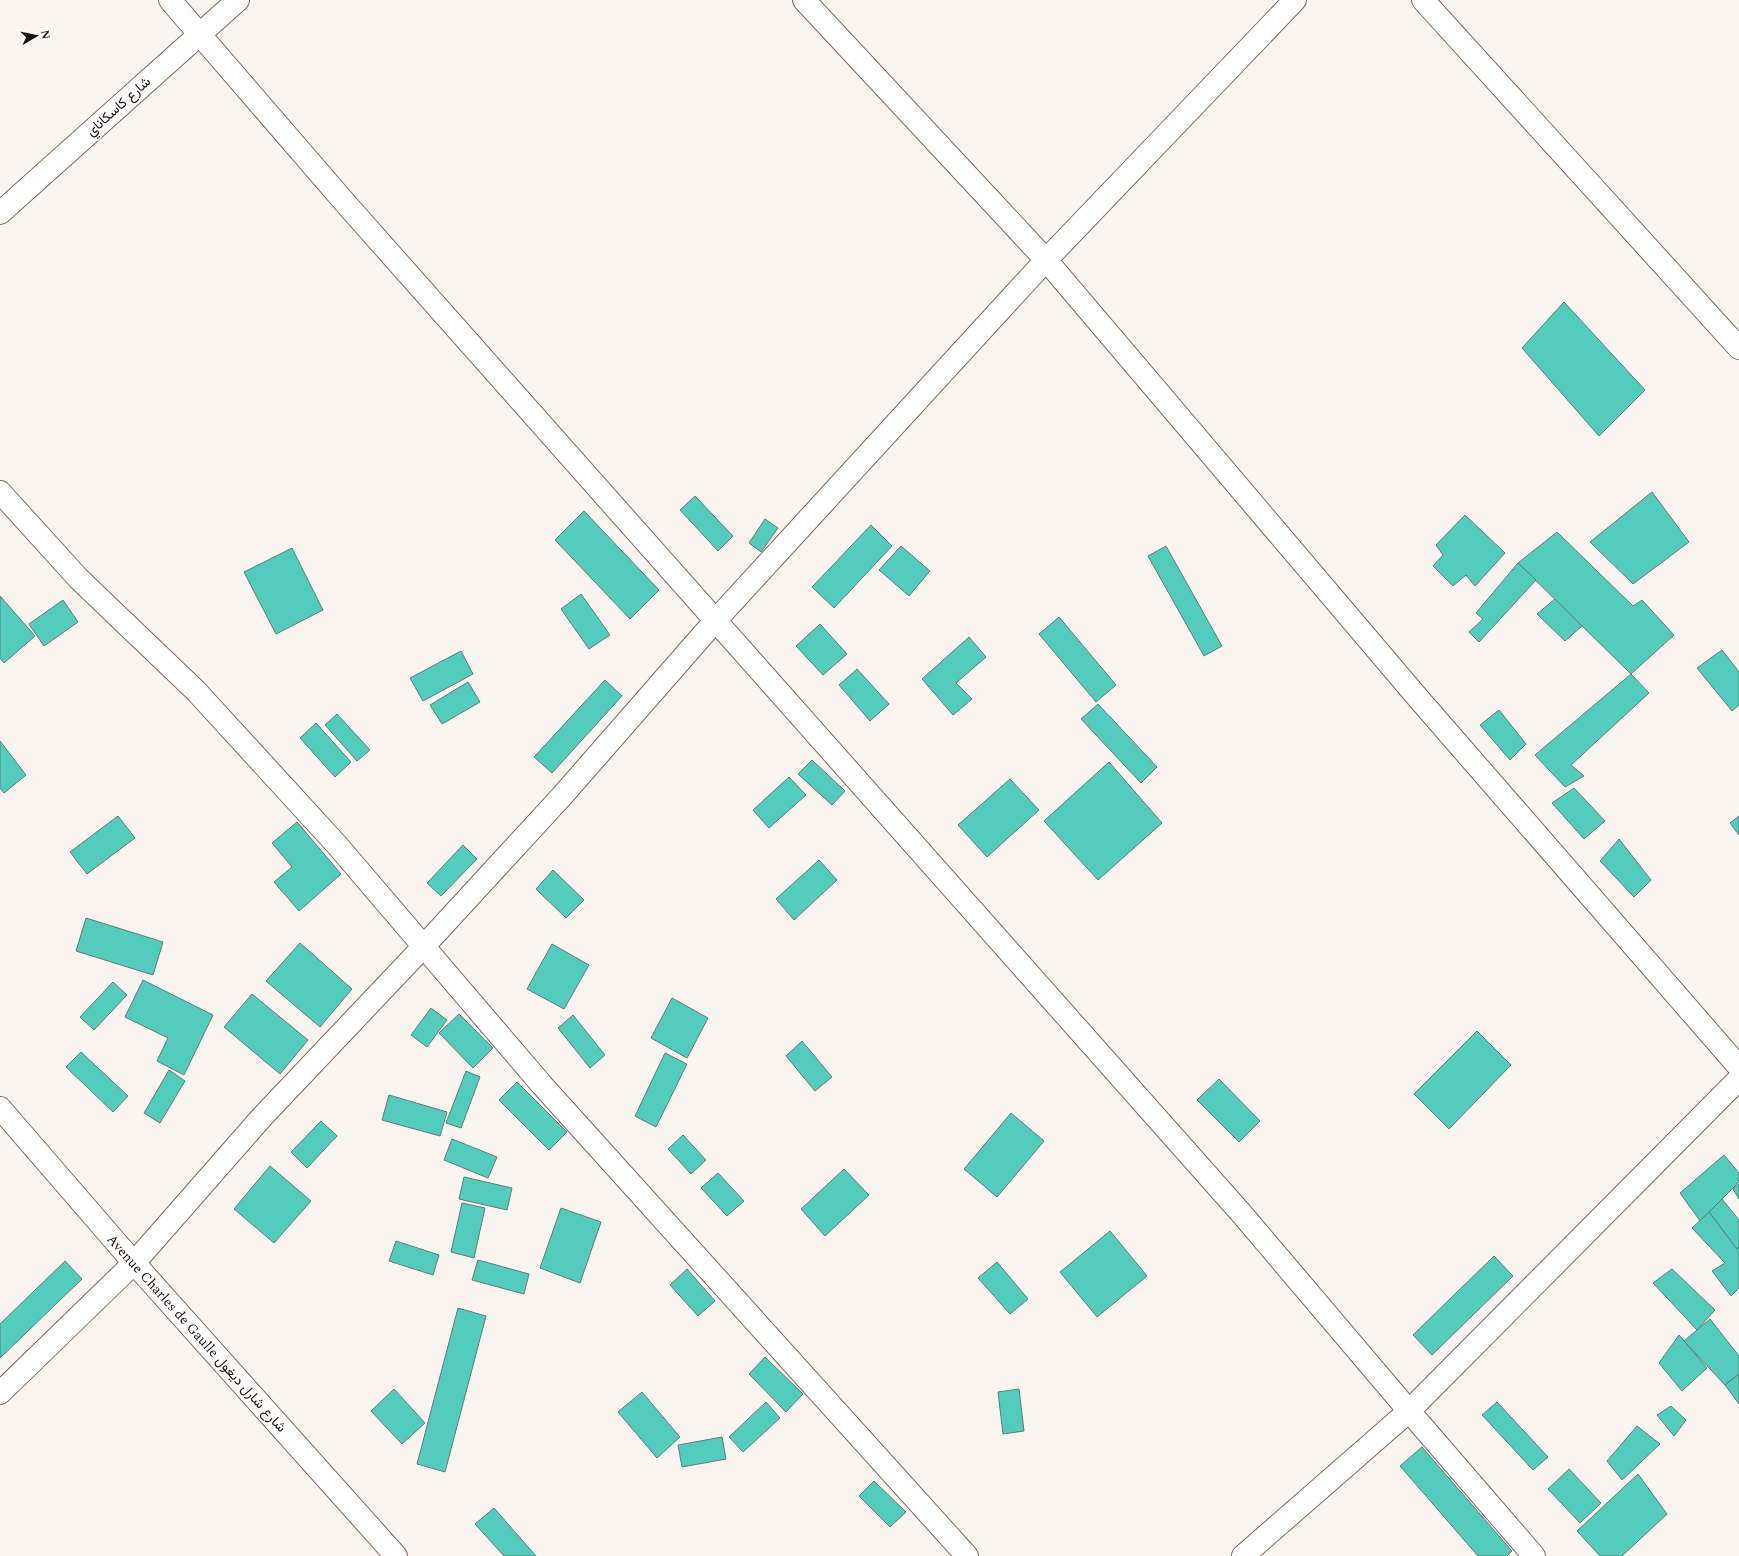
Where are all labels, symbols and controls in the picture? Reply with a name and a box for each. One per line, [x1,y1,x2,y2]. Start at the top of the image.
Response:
north arrow [16,16,56,56]
text: N [36,29,54,40]
street label: شارع كاسكاناي [81,71,156,142]
street label: Avenue Charles de Gaulle شارع شارل ديغول [102,1230,292,1437]

